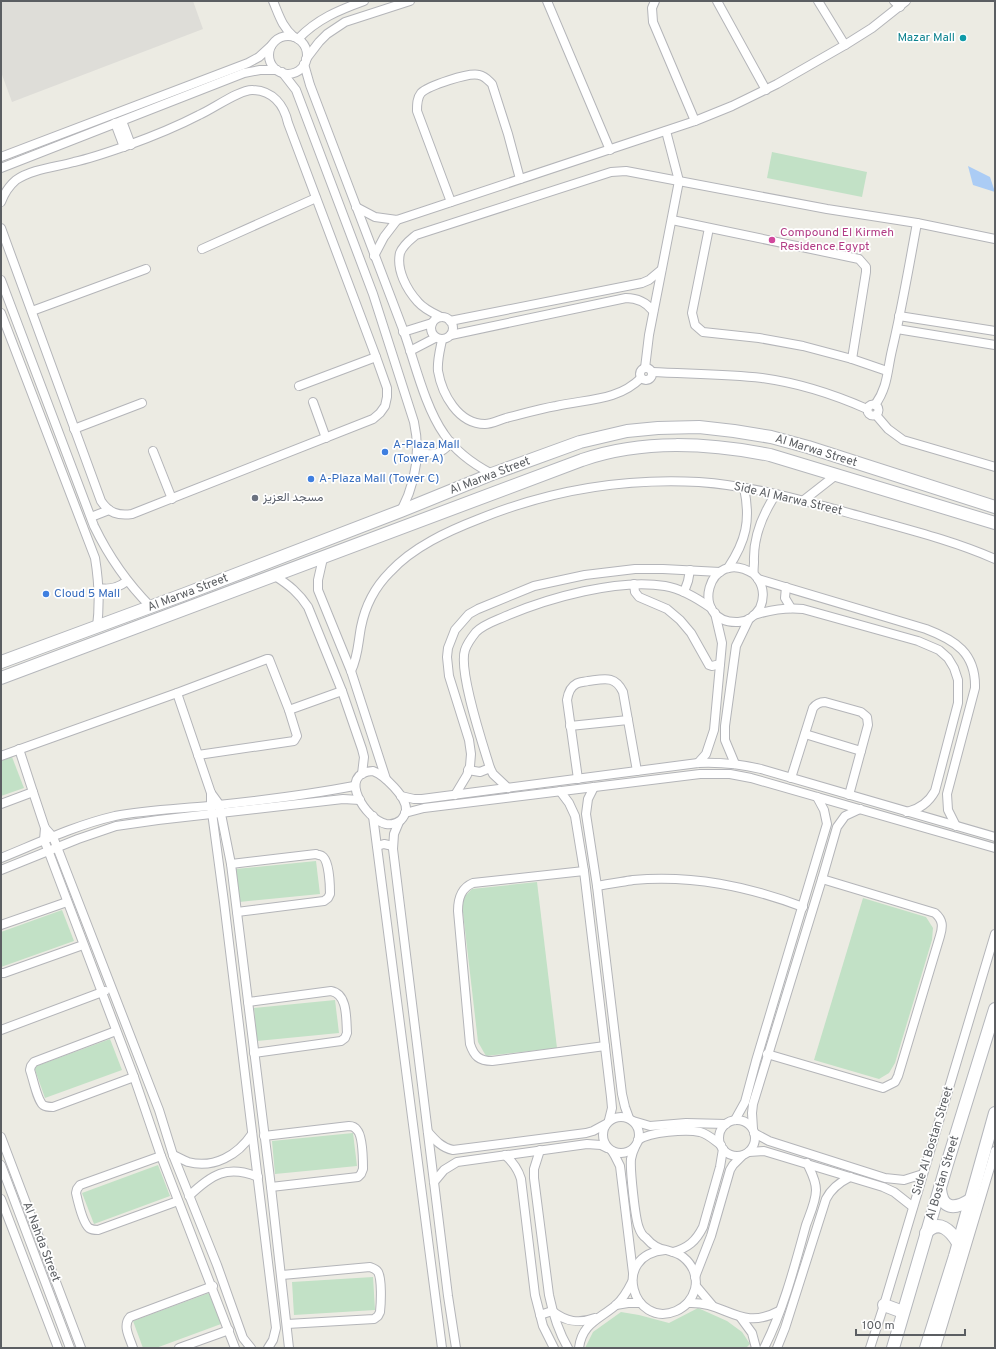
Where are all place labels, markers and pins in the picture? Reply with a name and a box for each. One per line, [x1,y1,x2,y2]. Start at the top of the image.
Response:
place label: Mazar Mall [897,30,955,46]
marker: Mazar Mall [958,33,968,43]
place label: Compound El Kirmeh Residence Egypt [780,225,894,255]
marker: Compound El Kirmeh Residence Egypt [767,235,777,245]
place label: A-Plaza Mall (Tower A) [393,437,460,467]
marker: A-Plaza Mall (Tower A) [380,447,390,457]
place label: A-Plaza Mall (Tower C) [319,471,439,487]
marker: A-Plaza Mall (Tower C) [306,474,316,484]
place label: مسجد العزيز [262,490,323,506]
marker: مسجد العزيز [250,493,260,503]
place label: Cloud 5 Mall [54,586,120,602]
marker: Cloud 5 Mall [41,589,51,599]

